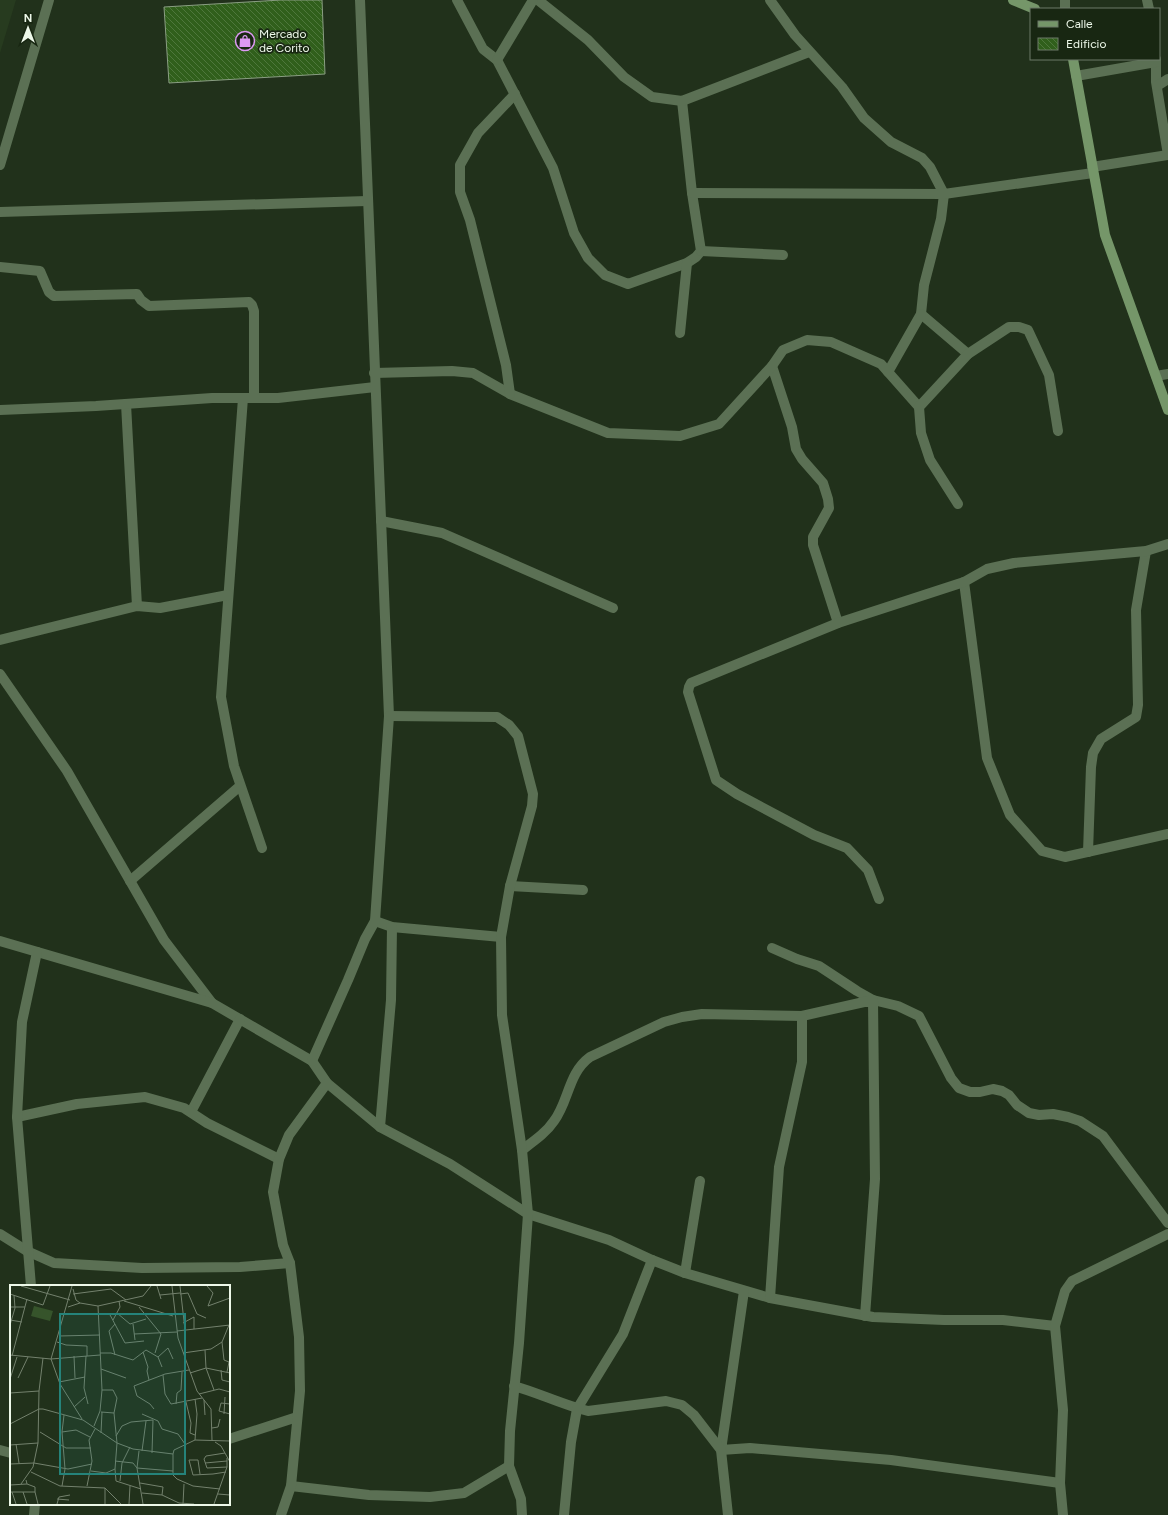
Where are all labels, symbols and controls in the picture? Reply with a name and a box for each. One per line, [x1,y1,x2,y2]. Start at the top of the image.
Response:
north arrow [8,8,48,48]
legend [1030,8,1160,60]
text: N [24,12,32,25]
text: Calle [1066,17,1093,31]
place label: Mercado de Corito [259,27,310,55]
shop icon: Mercado de Corito [234,30,256,52]
text: Edificio [1066,37,1106,51]
inset map [10,1285,230,1505]

